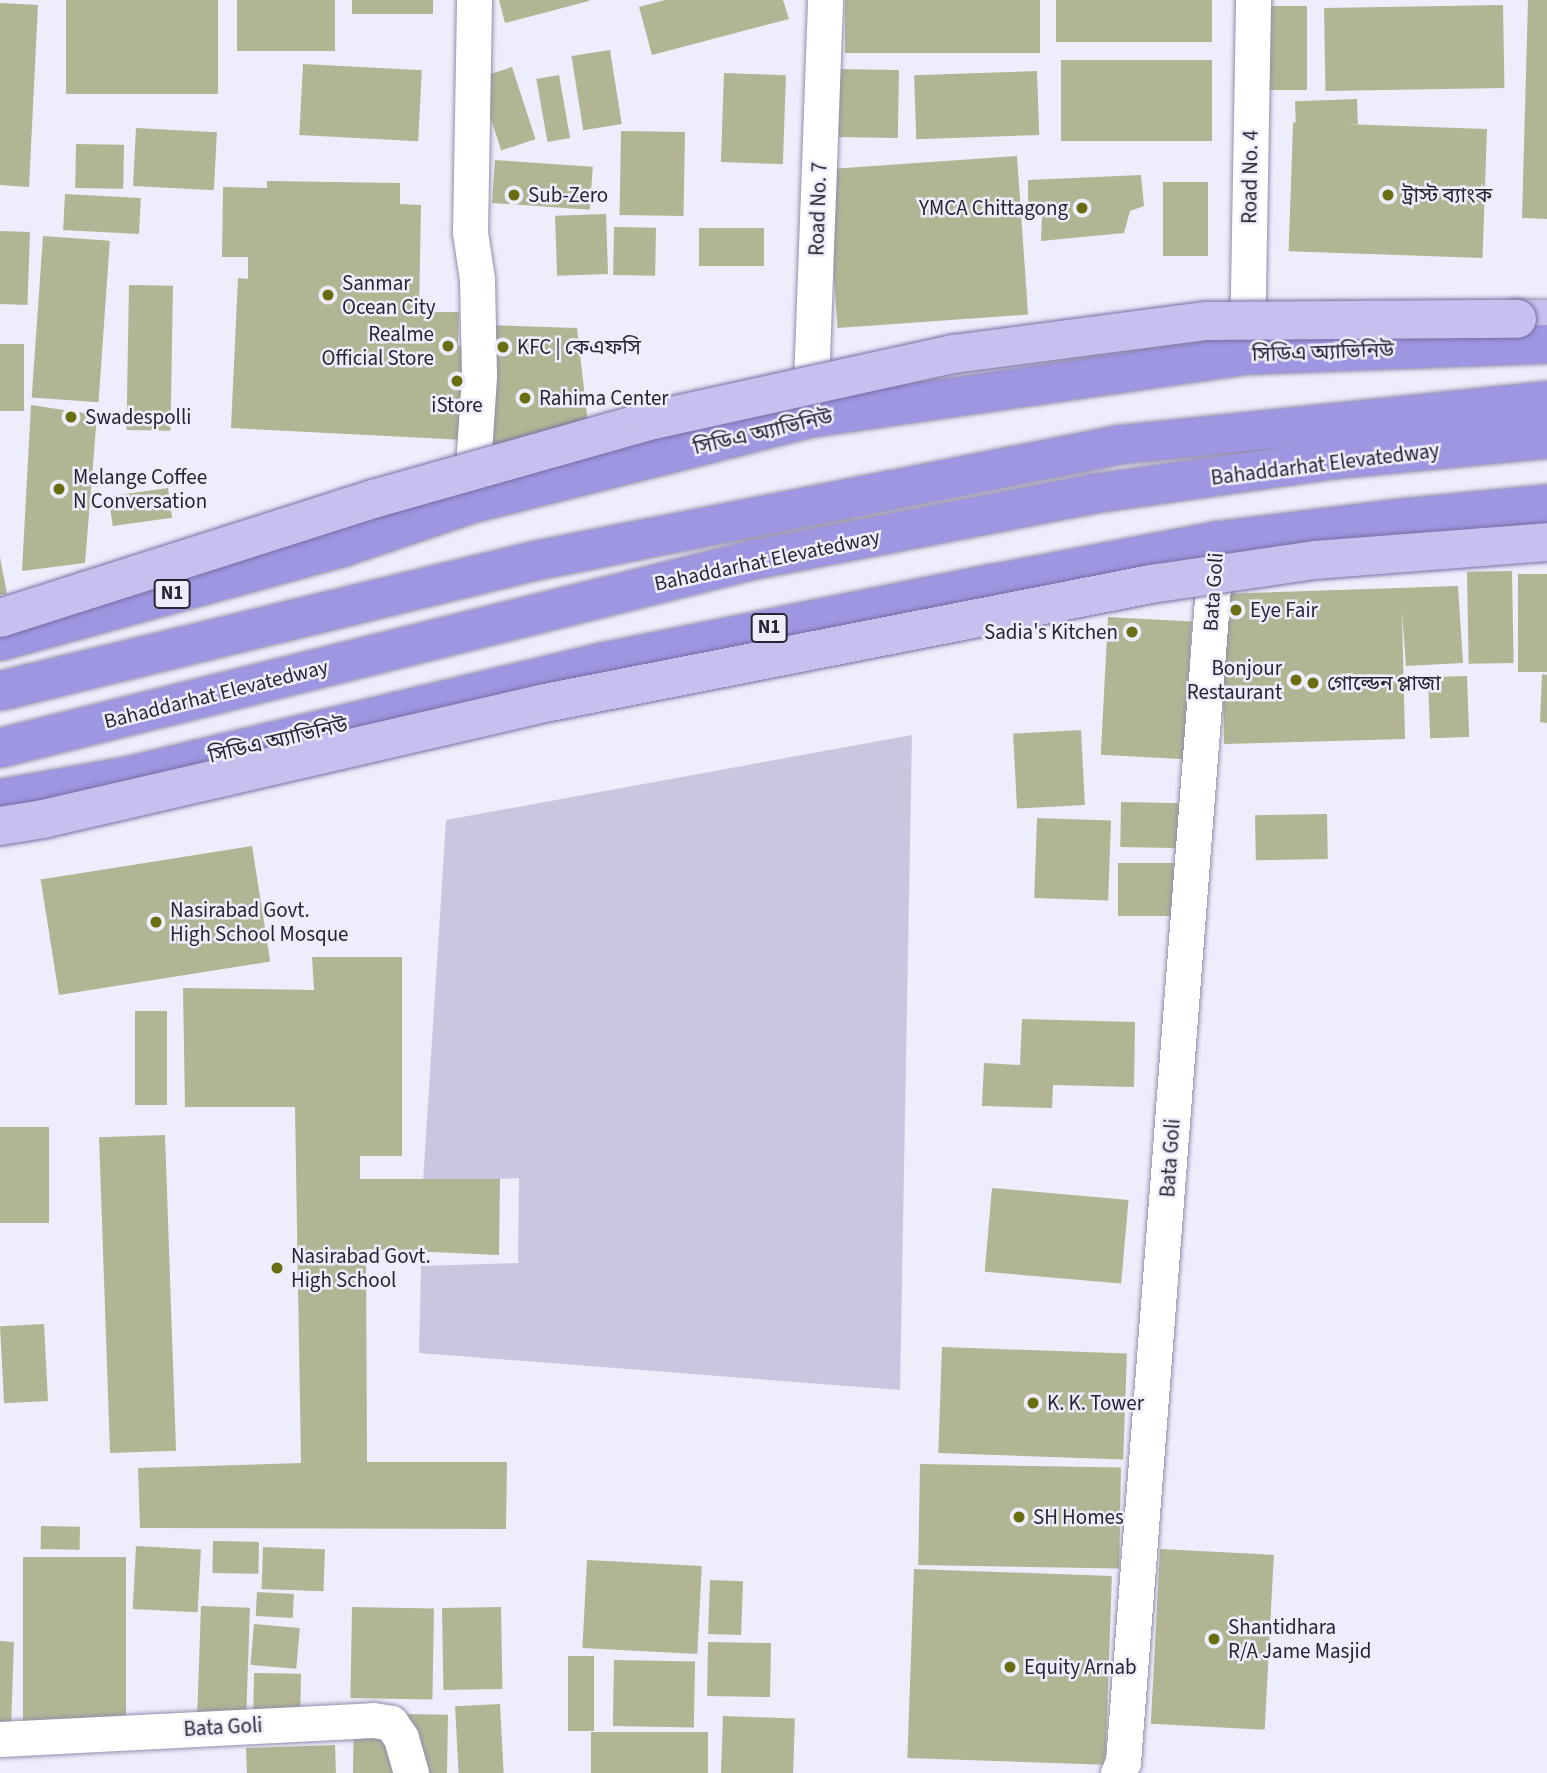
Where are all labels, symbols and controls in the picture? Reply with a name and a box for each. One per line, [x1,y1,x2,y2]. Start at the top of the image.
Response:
street label: Road No. 4 [1237,130,1263,224]
street label: Road No. 7 [804,162,832,256]
place label: Sub-Zero [528,182,608,208]
place label: ট্রাস্ট ব্যাংক [1402,182,1492,208]
marker: Sub-Zero [506,187,522,203]
marker: ট্রাস্ট ব্যাংক [1380,187,1396,203]
place label: YMCA Chittagong [919,195,1068,221]
marker: YMCA Chittagong [1074,200,1090,216]
place label: Sanmar Ocean City [342,270,436,320]
marker: Sanmar Ocean City [320,287,336,303]
place label: Realme Official Store [321,321,434,371]
place label: KFC | কেএফসি [517,334,641,360]
street label: সিডিএ অ্যাভিনিউ [1251,337,1395,367]
marker: Realme Official Store [440,338,456,354]
marker: KFC | কেএফসি [495,339,511,355]
marker: iStore [449,373,465,389]
place label: Rahima Center [539,385,669,411]
marker: Rahima Center [517,390,533,406]
place label: iStore [431,392,483,418]
place label: Swadespolli [85,404,191,430]
street label: সিডিএ অ্যাভিনিউ [691,404,835,460]
marker: Swadespolli [63,409,79,425]
street label: Bahaddarhat Elevatedway [1209,437,1441,491]
place label: Melange Coffee N Conversation [73,464,207,514]
marker: Melange Coffee N Conversation [51,481,67,497]
street label: Bahaddarhat Elevatedway [652,524,882,596]
street label: Bata Goli [1198,552,1228,632]
road number: N1 [153,579,191,610]
place label: Eye Fair [1250,597,1318,623]
marker: Eye Fair [1228,602,1244,618]
road number: N1 [750,612,788,643]
place label: Sadia's Kitchen [984,619,1118,645]
marker: Sadia's Kitchen [1124,624,1140,640]
street label: Bahaddarhat Elevatedway [101,654,331,734]
place label: Bonjour Restaurant [1187,655,1282,705]
place label: গোল্ডেন প্লাজা [1327,670,1441,696]
marker: Bonjour Restaurant [1288,672,1304,688]
marker: গোল্ডেন প্লাজা [1305,675,1321,691]
street label: সিডিএ অ্যাভিনিউ [206,712,350,768]
place label: Nasirabad Govt. High School Mosque [170,897,348,947]
marker: Nasirabad Govt. High School Mosque [148,914,164,930]
street label: Bata Goli [1155,1118,1185,1198]
place label: Nasirabad Govt. High School [291,1243,431,1293]
marker: Nasirabad Govt. High School [269,1260,285,1276]
place label: K. K. Tower [1047,1390,1144,1416]
marker: K. K. Tower [1025,1395,1041,1411]
place label: SH Homes [1033,1504,1124,1530]
marker: SH Homes [1011,1509,1027,1525]
place label: Shantidhara R/A Jame Masjid [1228,1614,1371,1664]
marker: Shantidhara R/A Jame Masjid [1206,1631,1222,1647]
place label: Equity Arnab [1024,1654,1137,1680]
marker: Equity Arnab [1002,1659,1018,1675]
street label: Bata Goli [183,1712,263,1742]

